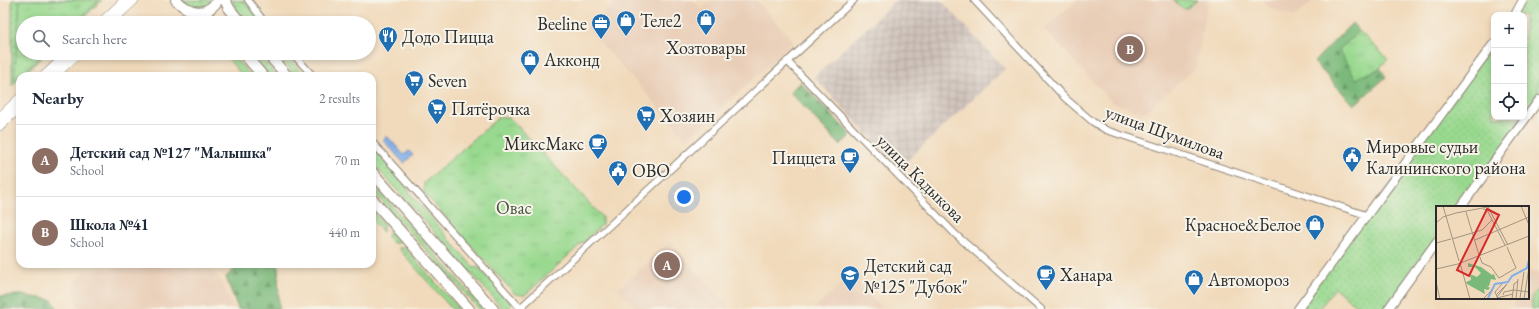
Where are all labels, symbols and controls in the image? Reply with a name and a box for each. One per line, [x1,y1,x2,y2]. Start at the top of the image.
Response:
shop icon: Хозтовары [695,8,717,36]
shop icon: Теле2 [615,9,637,37]
place label: Теле2 [640,9,682,32]
place label: Beeline [537,12,587,35]
office icon: Beeline [590,12,612,40]
map controls [1491,12,1527,120]
button: + [1491,12,1527,48]
search box [16,16,376,60]
restaurant icon: Додо Пицца [377,25,399,53]
place label: Додо Пицца [402,25,495,48]
icon: search [30,27,52,49]
text: Search here [62,29,127,48]
pin: B [1117,34,1143,64]
place label: Хозтовары [665,36,746,59]
shop icon: Акконд [519,48,541,76]
place label: Акконд [543,48,600,71]
button: − [1491,48,1527,84]
supermarket icon: Seven [403,69,425,97]
place label: Seven [428,69,468,92]
button: locate [1491,84,1527,120]
text: Nearby [32,87,84,109]
text: 2 results [319,90,360,107]
supermarket icon: Пятёрочка [426,97,448,125]
place label: Пятёрочка [451,97,531,120]
street label: улица Шумилова [1102,100,1229,165]
supermarket icon: Хозяин [635,104,657,132]
place label: Хозяин [659,104,715,127]
street label: улица Кадыкова [872,129,971,228]
place label: МиксМакс [504,132,584,155]
cafe icon: МиксМакс [587,132,609,160]
place label: Мировые судьи Калининского района [1366,135,1527,179]
text: Детский сад №127 "Малышка" [70,143,272,162]
public building icon: Мировые судьи Калининского района [1341,145,1363,173]
place label: Пиццета [772,146,837,169]
cafe icon: Пиццета [839,146,861,174]
text: A [40,152,50,169]
text: 70 m [335,152,360,169]
public building icon: ОВО [607,159,629,187]
place label: ОВО [632,159,670,182]
text: School [70,162,104,179]
your location [674,187,694,207]
park label: Овас [496,196,532,219]
inset map [1436,206,1529,299]
place label: Красное&Белое [1185,213,1301,236]
shop icon: Красное&Белое [1304,213,1326,241]
text: Школа №41 [70,215,149,234]
text: B [41,224,49,241]
text: 440 m [329,224,360,241]
text: School [70,234,104,251]
pin: A [654,250,680,280]
place label: Детский сад №125 "Дубок" [864,254,968,298]
cafe icon: Ханара [1035,263,1057,291]
place label: Ханара [1059,263,1113,286]
school or university icon: Детский сад №125 "Дубок" [839,264,861,292]
shop icon: Автомороз [1183,268,1205,296]
place label: Автомороз [1207,268,1289,291]

